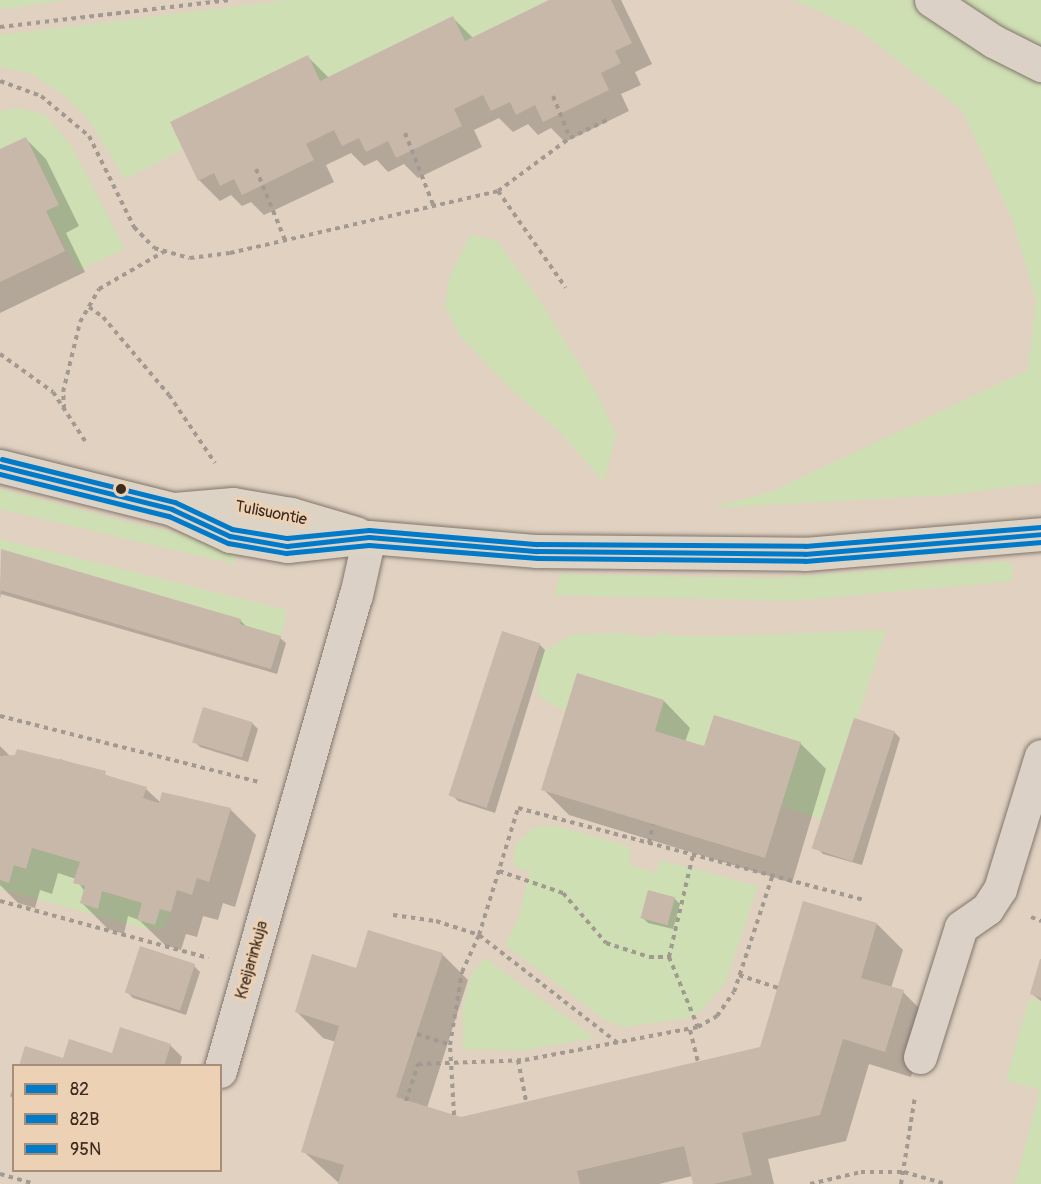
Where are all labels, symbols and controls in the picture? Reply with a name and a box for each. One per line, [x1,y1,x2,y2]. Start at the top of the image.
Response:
unlabelled marker [115,483,127,495]
street label: Tulisuontie [234,497,308,529]
street label: Kreijarinkuja [232,919,272,1001]
legend [12,1064,222,1172]
text: 82 [70,1078,89,1101]
text: 82B [70,1108,99,1131]
text: 95N [70,1138,101,1161]

